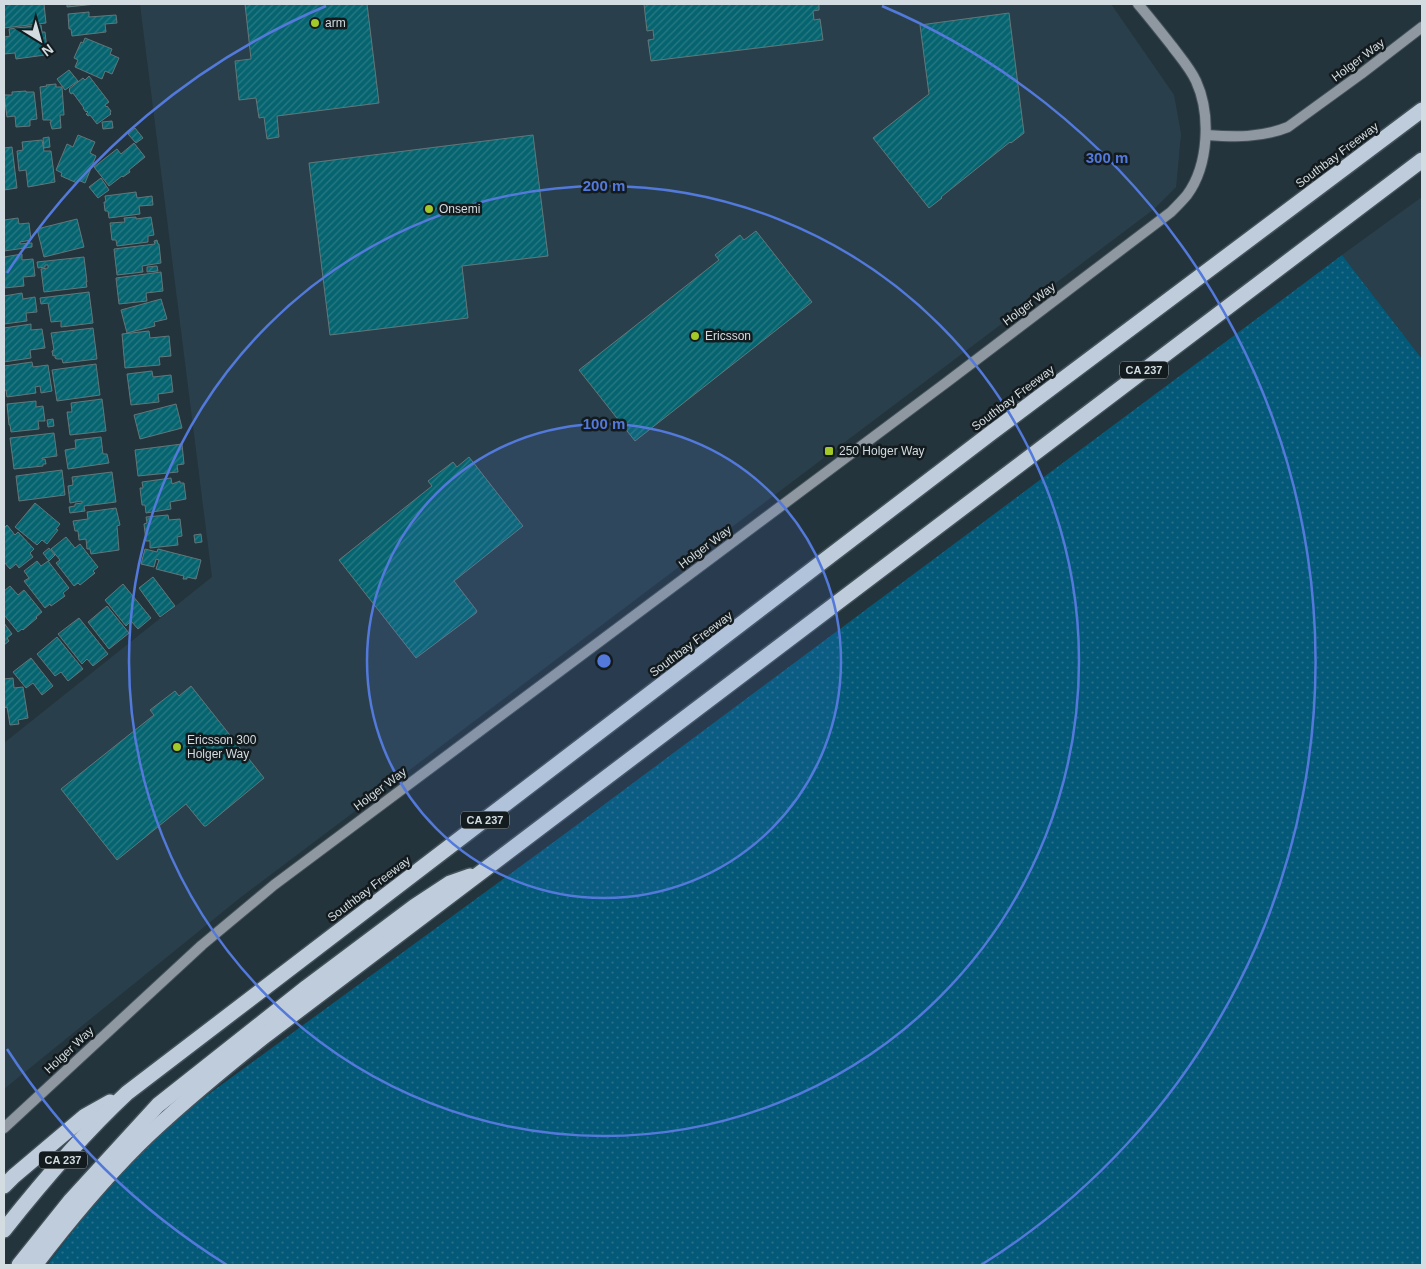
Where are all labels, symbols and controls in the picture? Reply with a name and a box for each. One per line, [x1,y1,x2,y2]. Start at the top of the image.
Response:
north arrow [15,15,65,65]
place label: arm [325,16,346,30]
marker: arm [309,17,321,29]
street label: Holger Way [1329,36,1387,84]
text: N [39,41,57,60]
street label: Southbay Freeway [1293,119,1381,191]
text: 300 m [1086,149,1128,166]
text: 200 m [583,177,625,194]
place label: Onsemi [439,202,480,216]
marker: Onsemi [423,203,435,215]
street label: Holger Way [1000,280,1058,328]
place label: Ericsson [705,329,751,343]
marker: Ericsson [689,330,701,342]
street label: Southbay Freeway [969,362,1057,434]
road number: CA 237 [1120,362,1168,378]
text: 100 m [583,415,625,432]
place label: 250 Holger Way [839,444,925,458]
marker: 250 Holger Way [823,445,835,457]
street label: Holger Way [676,523,734,571]
street label: Southbay Freeway [647,608,735,680]
centre of rings [595,652,613,670]
place label: Ericsson 300 Holger Way [187,733,257,761]
marker: Ericsson 300 Holger Way [171,741,183,753]
street label: Holger Way [351,765,409,813]
road number: CA 237 [461,812,509,828]
street label: Southbay Freeway [325,853,413,925]
street label: Holger Way [41,1024,97,1076]
road number: CA 237 [39,1152,87,1168]

